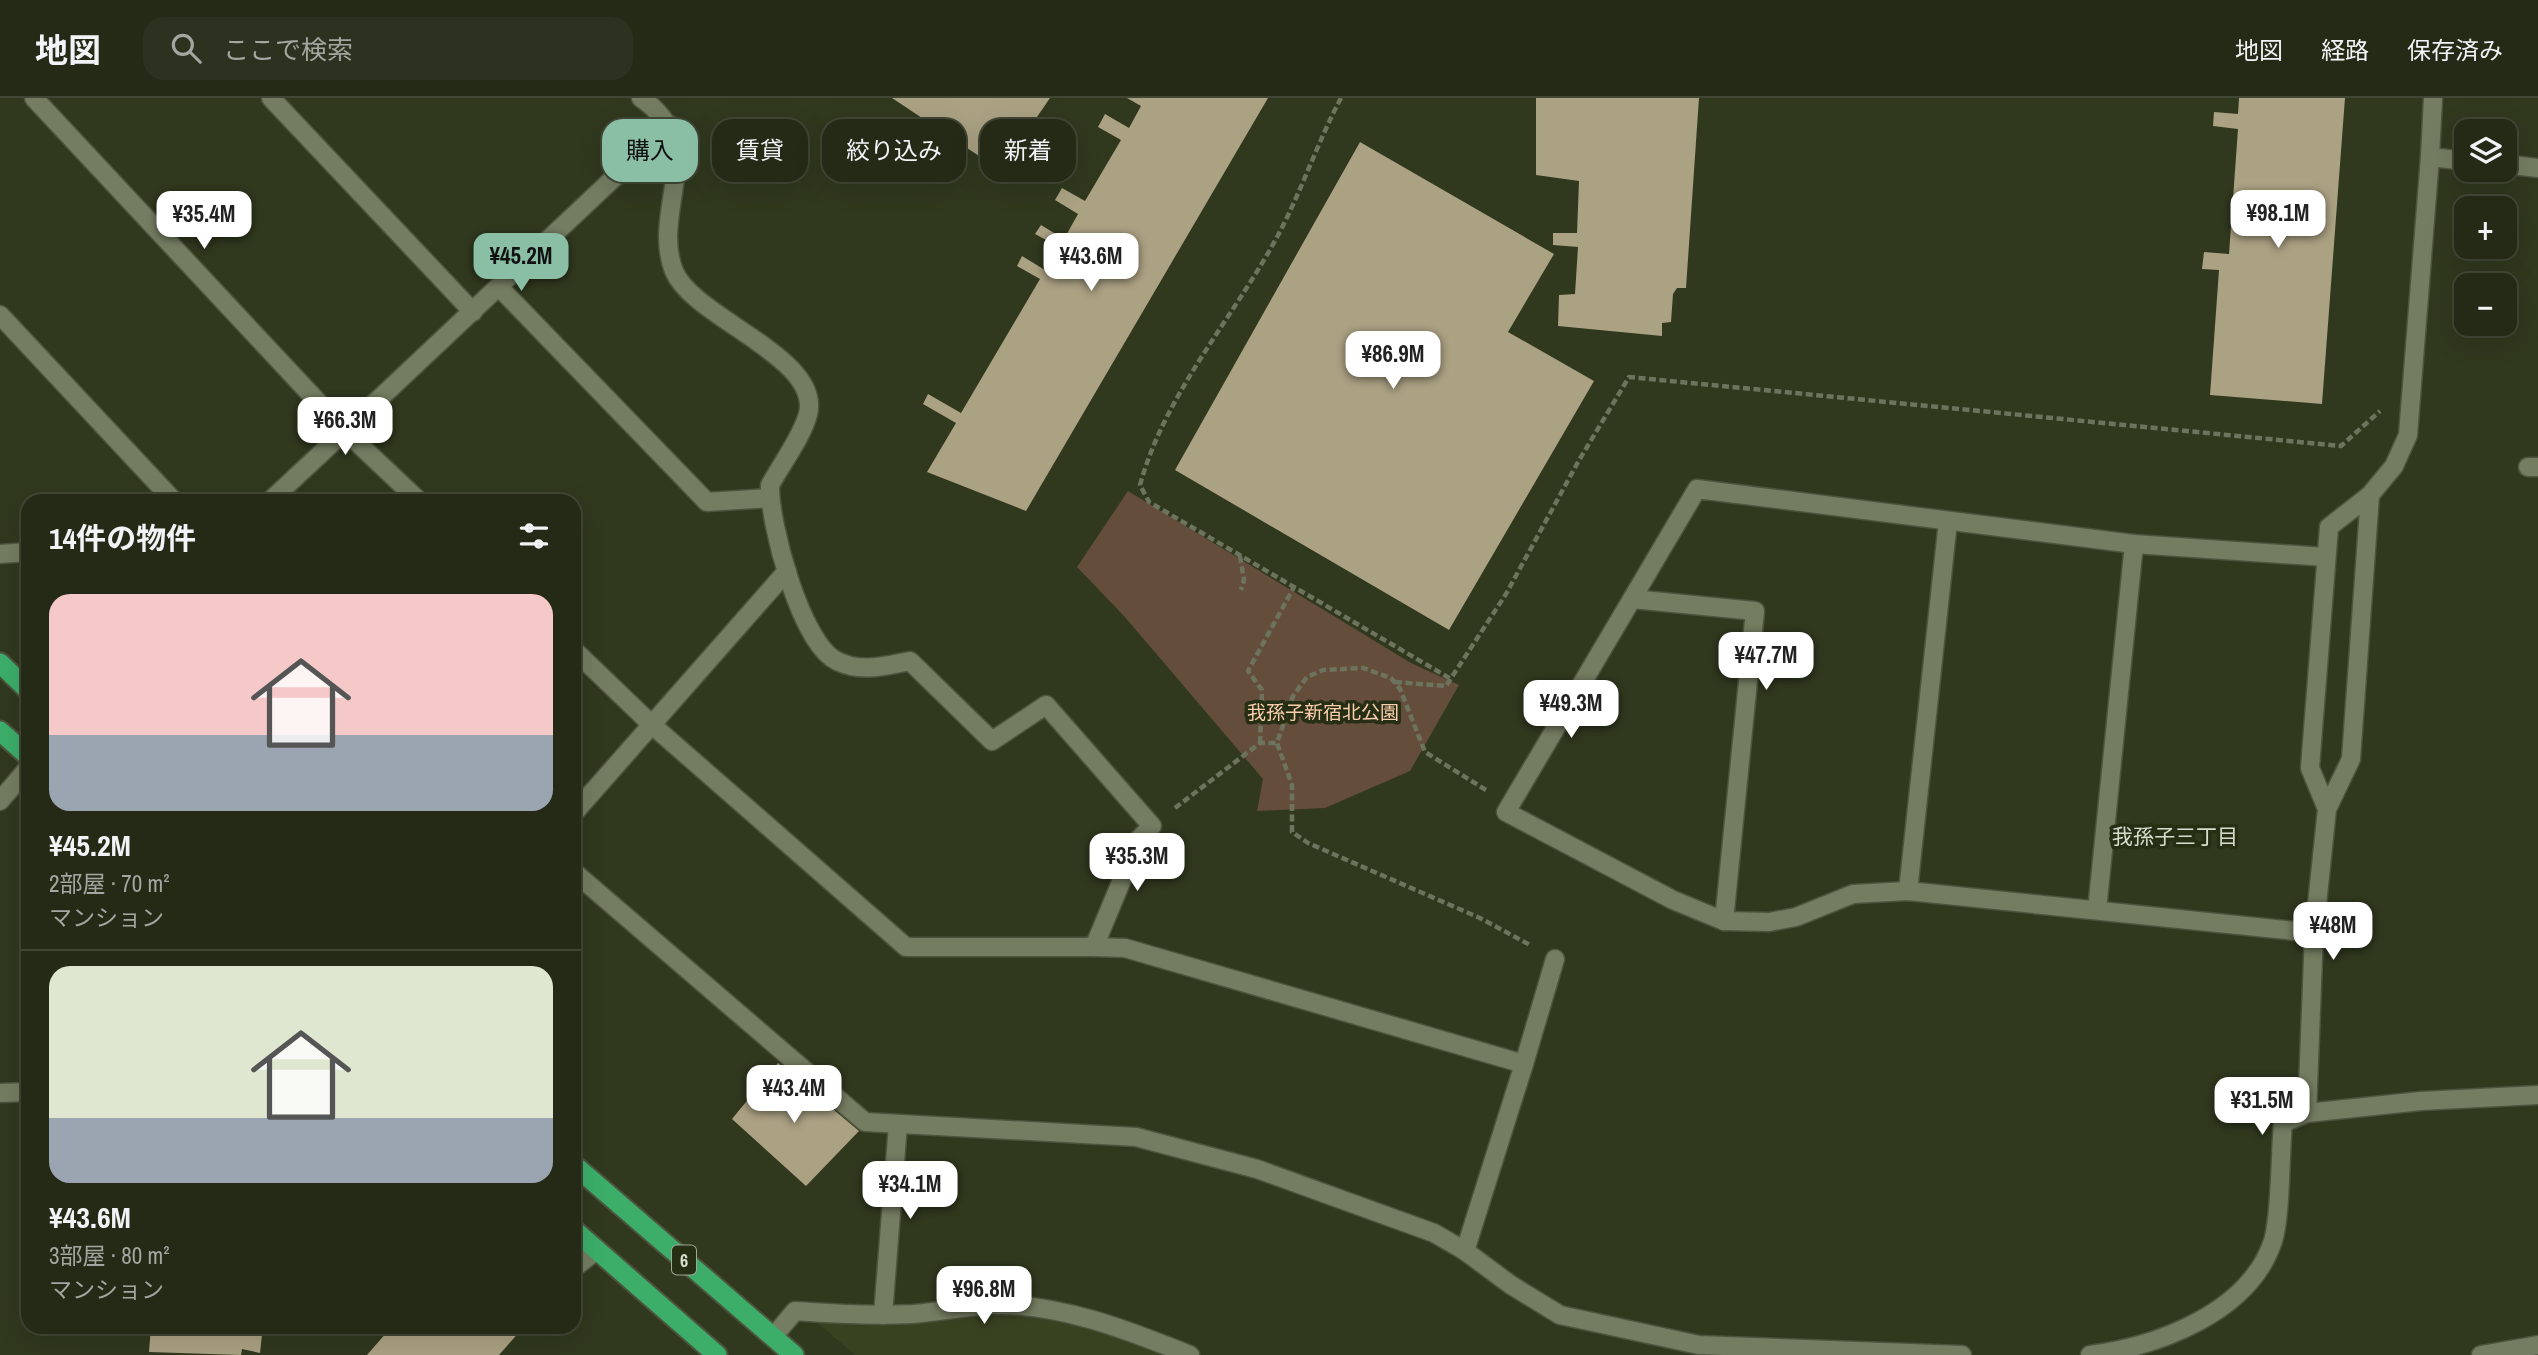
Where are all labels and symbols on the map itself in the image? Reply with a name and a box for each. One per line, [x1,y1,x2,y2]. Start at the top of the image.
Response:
pin: ¥98.1M [2221,190,2335,250]
pin: ¥35.4M [147,192,261,251]
pin: ¥45.2M [464,234,578,293]
pin: ¥43.6M [1034,234,1148,293]
pin: ¥86.9M [1336,331,1450,391]
pin: ¥66.3M [288,398,402,457]
pin: ¥47.7M [1709,632,1823,692]
pin: ¥49.3M [1514,680,1628,740]
park label: 我孫子新宿北公園 [1247,699,1399,725]
district label: 我孫子三丁目 [2112,822,2238,851]
pin: ¥35.3M [1080,834,1194,893]
pin: ¥48M [2292,902,2374,962]
pin: ¥43.4M [737,1066,851,1125]
pin: ¥31.5M [2205,1077,2319,1137]
pin: ¥34.1M [853,1162,967,1221]
road number: 6 [672,1246,696,1274]
pin: ¥96.8M [927,1266,1041,1326]

